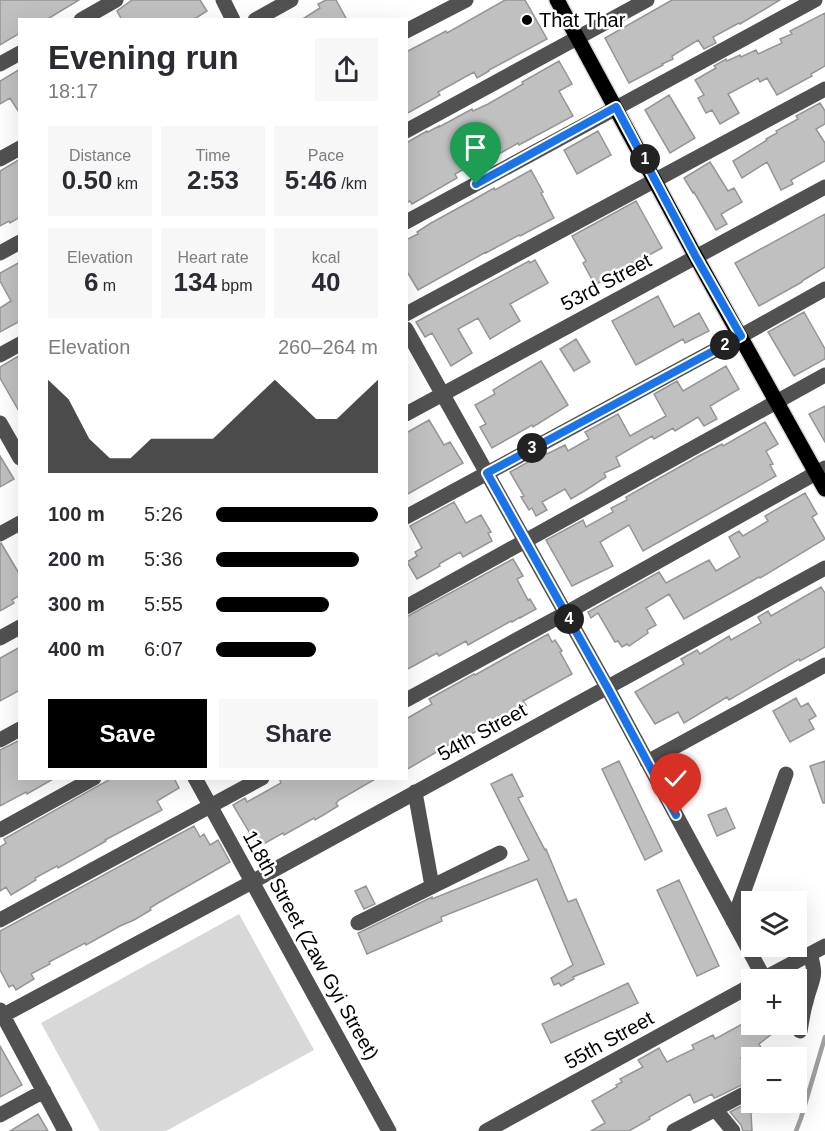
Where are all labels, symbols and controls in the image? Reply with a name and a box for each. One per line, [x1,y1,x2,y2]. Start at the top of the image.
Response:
place label: That Thar [539,9,626,31]
marker: That Thar [520,13,534,27]
button: share [315,38,378,101]
text: Evening run [48,39,239,76]
text: 18:17 [48,80,98,102]
pin [450,122,501,184]
icon: arrive [459,131,492,164]
pin: 1 [630,144,660,174]
text: Distance [69,147,131,164]
text: Time [196,147,230,164]
text: Pace [308,147,344,164]
text: 1 [641,150,649,167]
text: 0.50 [62,165,112,195]
text: 2:53 [187,165,239,195]
text: 5:46 [285,165,337,195]
text: km [112,175,138,192]
text: /km [337,175,367,192]
text: Elevation [67,249,133,266]
text: Heart rate [177,249,249,266]
text: kcal [312,249,340,266]
street label: 53rd Street [557,249,655,315]
text: 6 [84,267,98,297]
text: 134 [174,267,217,297]
text: 40 [312,267,340,297]
text: m [98,277,116,294]
text: bpm [217,277,252,294]
pin: 2 [710,330,740,360]
text: Elevation [48,336,130,358]
text: 260–264 m [278,336,378,358]
text: 2 [721,336,729,353]
pin: 3 [517,433,547,463]
text: 3 [528,439,536,456]
text: 100 m [48,503,105,525]
text: 5:26 [144,503,183,525]
text: 200 m [48,548,105,570]
text: 5:36 [144,548,183,570]
text: 300 m [48,593,105,615]
text: 5:55 [144,593,183,615]
pin: 4 [554,604,584,634]
text: 4 [565,610,573,627]
text: 400 m [48,638,105,660]
text: 6:07 [144,638,183,660]
street label: 54th Street [434,698,531,765]
button: Save [48,699,207,768]
button: Share [219,699,378,768]
pin [650,753,701,815]
icon: check [659,762,692,795]
street label: 118th Street (Zaw Gyi Street) [239,827,383,1063]
map controls [741,891,807,1113]
button: layers [741,891,807,957]
button: + [741,969,807,1035]
street label: 55th Street [561,1006,658,1073]
button: − [741,1047,807,1113]

